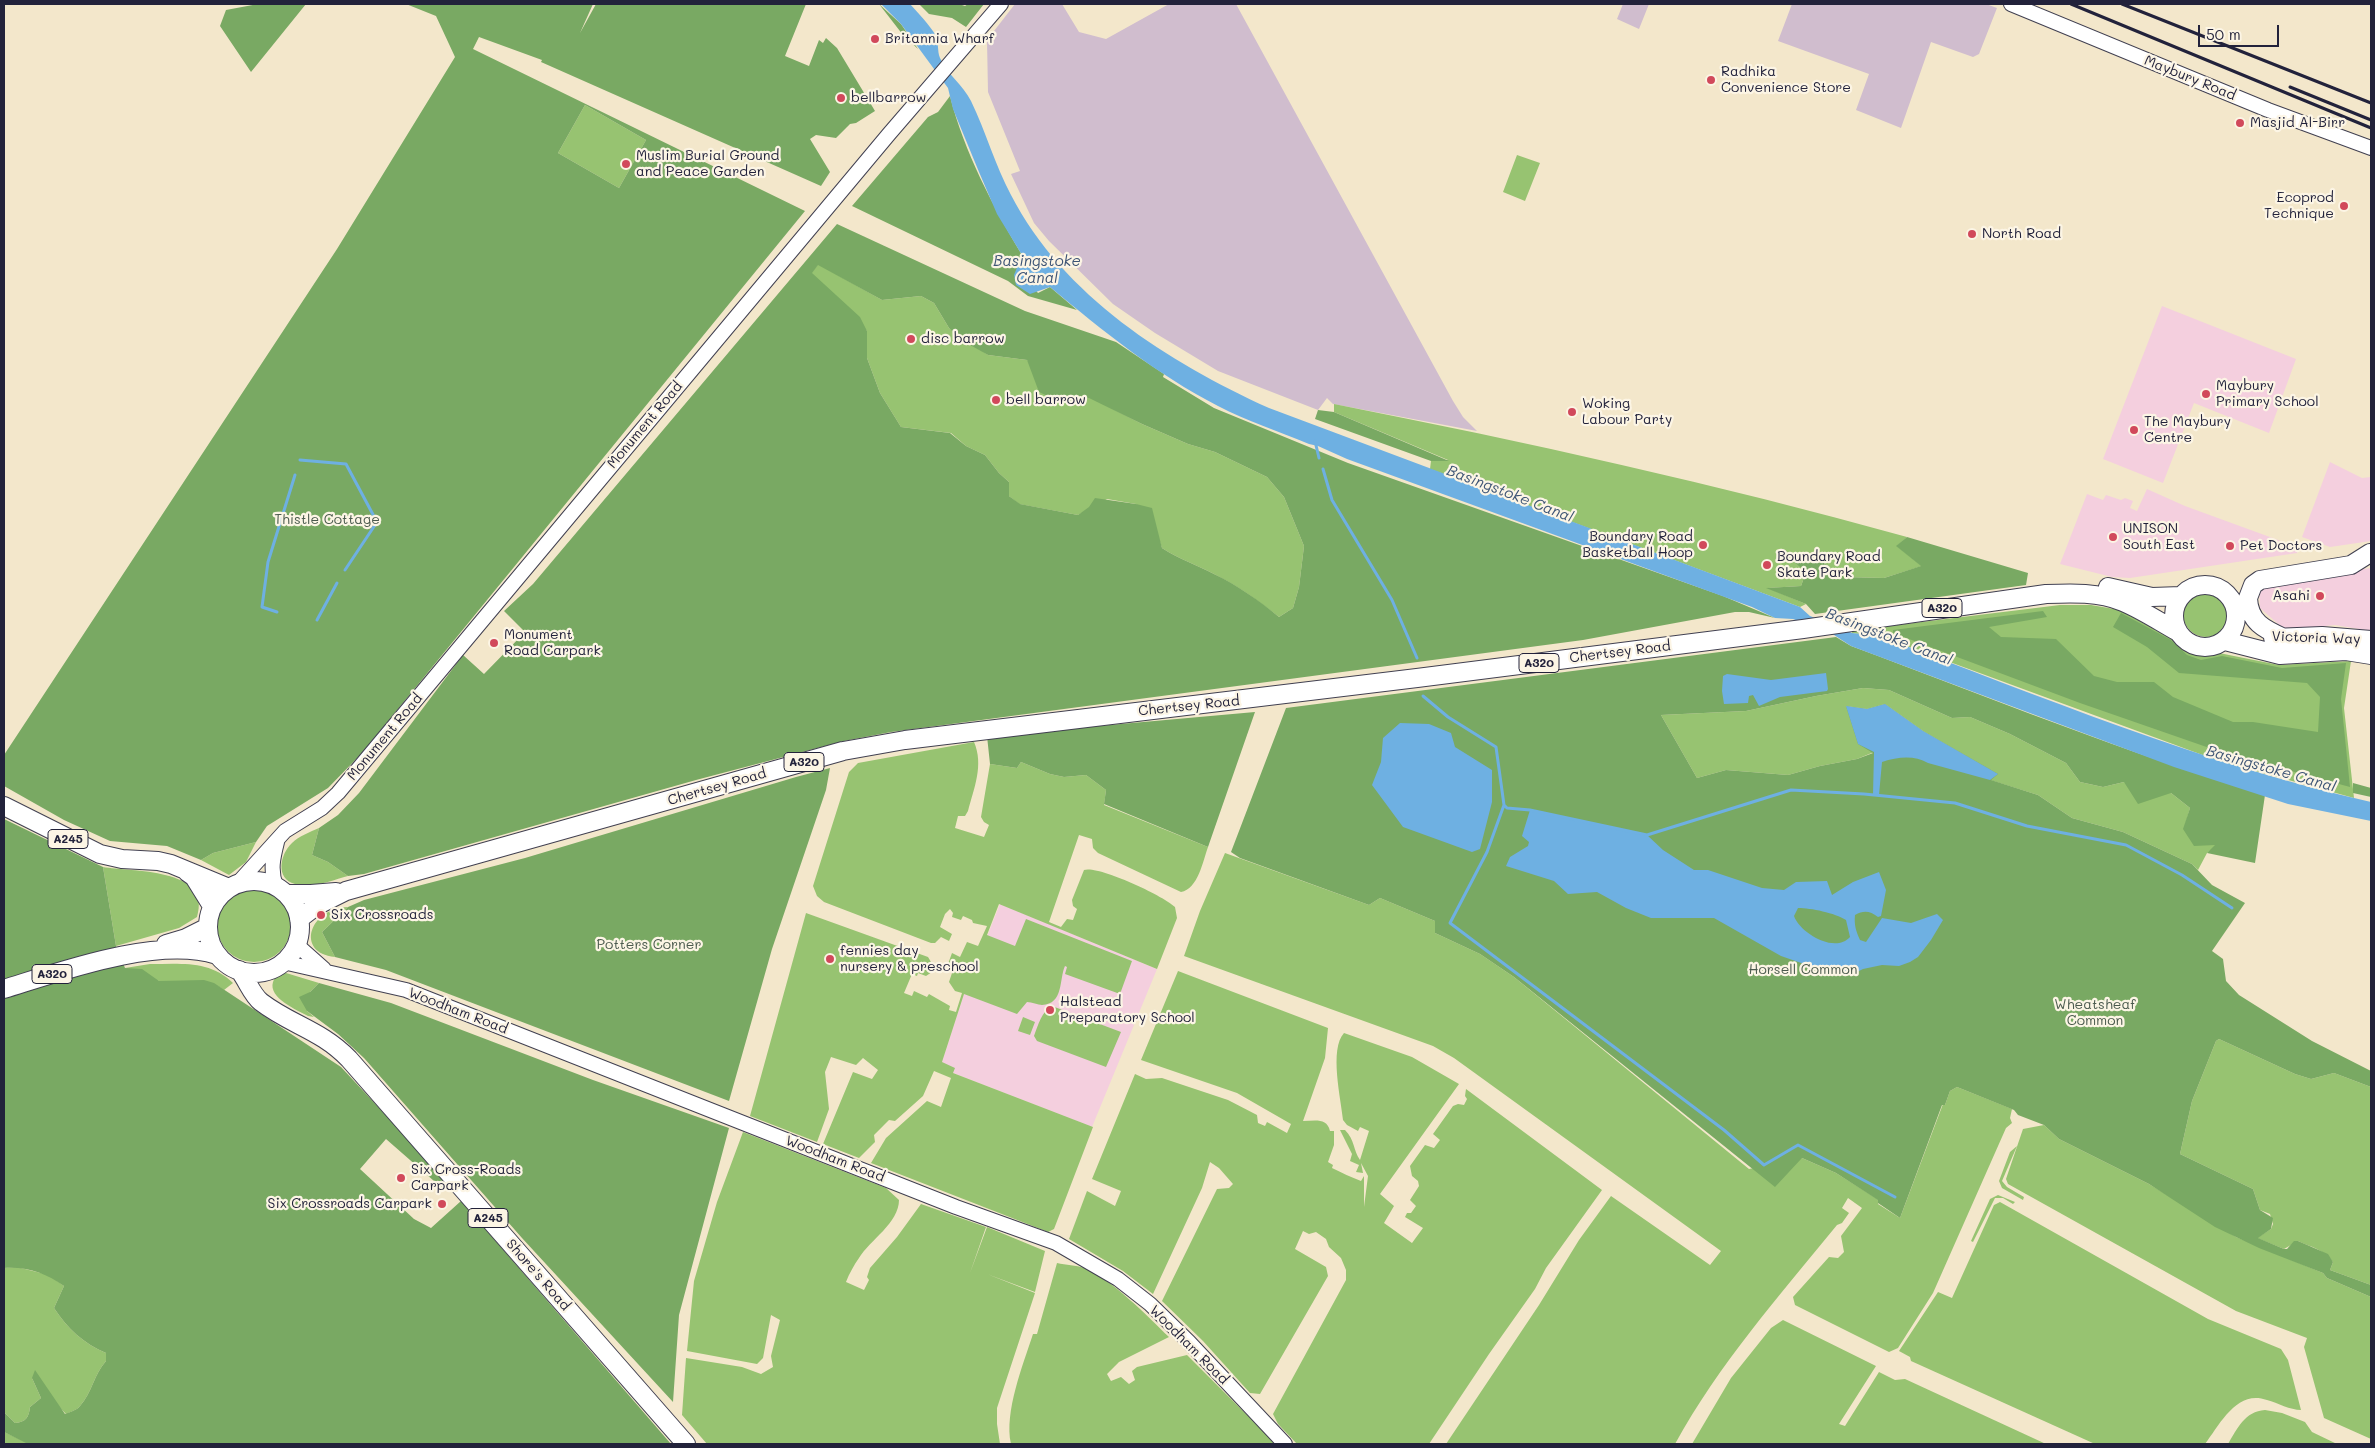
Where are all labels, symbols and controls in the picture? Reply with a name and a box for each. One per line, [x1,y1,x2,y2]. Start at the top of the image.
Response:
scale bar [2200,15,2281,47]
text: 50 m [2206,24,2241,44]
place label: Britannia Wharf [885,31,994,47]
marker: Britannia Wharf [869,33,881,45]
street label: Maybury Road [2142,52,2238,104]
place label: Radhika Convenience Store [1721,64,1851,96]
marker: Radhika Convenience Store [1705,74,1717,86]
place label: bellbarrow [851,90,926,106]
marker: bellbarrow [835,92,847,104]
place label: Masjid Al-Birr [2250,115,2345,131]
marker: Masjid Al-Birr [2234,117,2246,129]
place label: Muslim Burial Ground and Peace Garden [636,148,779,180]
marker: Muslim Burial Ground and Peace Garden [620,158,632,170]
place label: Ecoprod Technique [2264,190,2334,222]
marker: Ecoprod Technique [2338,200,2350,212]
place label: North Road [1982,226,2061,242]
marker: North Road [1966,228,1978,240]
water label: Basingstoke Canal [993,252,1081,287]
place label: disc barrow [921,331,1005,347]
marker: disc barrow [905,333,917,345]
street label: Monument Road [604,378,686,472]
place label: Maybury Primary School [2216,378,2319,411]
marker: Maybury Primary School [2200,388,2212,400]
place label: bell barrow [1006,392,1086,408]
marker: bell barrow [990,394,1002,406]
place label: Woking Labour Party [1582,396,1672,428]
marker: Woking Labour Party [1566,406,1578,418]
place label: The Maybury Centre [2144,414,2231,447]
marker: The Maybury Centre [2128,424,2140,436]
water label: Basingstoke Canal [1444,462,1576,526]
park label: Thistle Cottage [274,512,380,528]
place label: UNISON South East [2123,521,2195,554]
place label: Boundary Road Basketball Hoop [1582,529,1693,562]
marker: UNISON South East [2107,531,2119,543]
place label: Pet Doctors [2240,538,2322,554]
marker: Boundary Road Basketball Hoop [1697,539,1709,551]
marker: Pet Doctors [2224,540,2236,552]
place label: Boundary Road Skate Park [1777,549,1881,582]
marker: Boundary Road Skate Park [1761,559,1773,571]
place label: Asahi [2273,588,2310,604]
marker: Asahi [2314,590,2326,602]
road number: A320 [1922,598,1962,618]
water label: Basingstoke Canal [1823,605,1955,669]
place label: Monument Road Carpark [504,627,601,660]
street label: Victoria Way [2271,628,2361,648]
marker: Monument Road Carpark [488,637,500,649]
street label: Chertsey Road [1568,637,1672,667]
road number: A320 [1519,654,1559,672]
street label: Monument Road [344,690,426,784]
street label: Chertsey Road [1137,692,1241,720]
water label: Basingstoke Canal [2204,742,2338,796]
road number: A320 [784,752,824,772]
street label: Chertsey Road [666,765,768,809]
road number: A245 [48,830,88,849]
place label: Six Crossroads [331,907,433,923]
marker: Six Crossroads [315,909,327,921]
park label: Potters Corner [597,937,701,953]
place label: fennies day nursery & preschool [840,943,979,976]
marker: fennies day nursery & preschool [824,953,836,965]
park label: Horsell Common [1749,962,1857,978]
road number: A320 [32,964,72,984]
street label: Woodham Road [406,984,510,1038]
place label: Halstead Preparatory School [1060,994,1195,1026]
park label: Wheatsheaf Common [2054,997,2136,1030]
marker: Halstead Preparatory School [1044,1004,1056,1016]
street label: Woodham Road [783,1132,887,1186]
place label: Six Cross-Roads Carpark [411,1162,521,1194]
marker: Six Cross-Roads Carpark [395,1172,407,1184]
place label: Six Crossroads Carpark [268,1196,432,1212]
marker: Six Crossroads Carpark [436,1198,448,1210]
road number: A245 [468,1208,508,1228]
street label: Shore's Road [502,1236,574,1314]
street label: Woodham Road [1146,1302,1232,1388]

